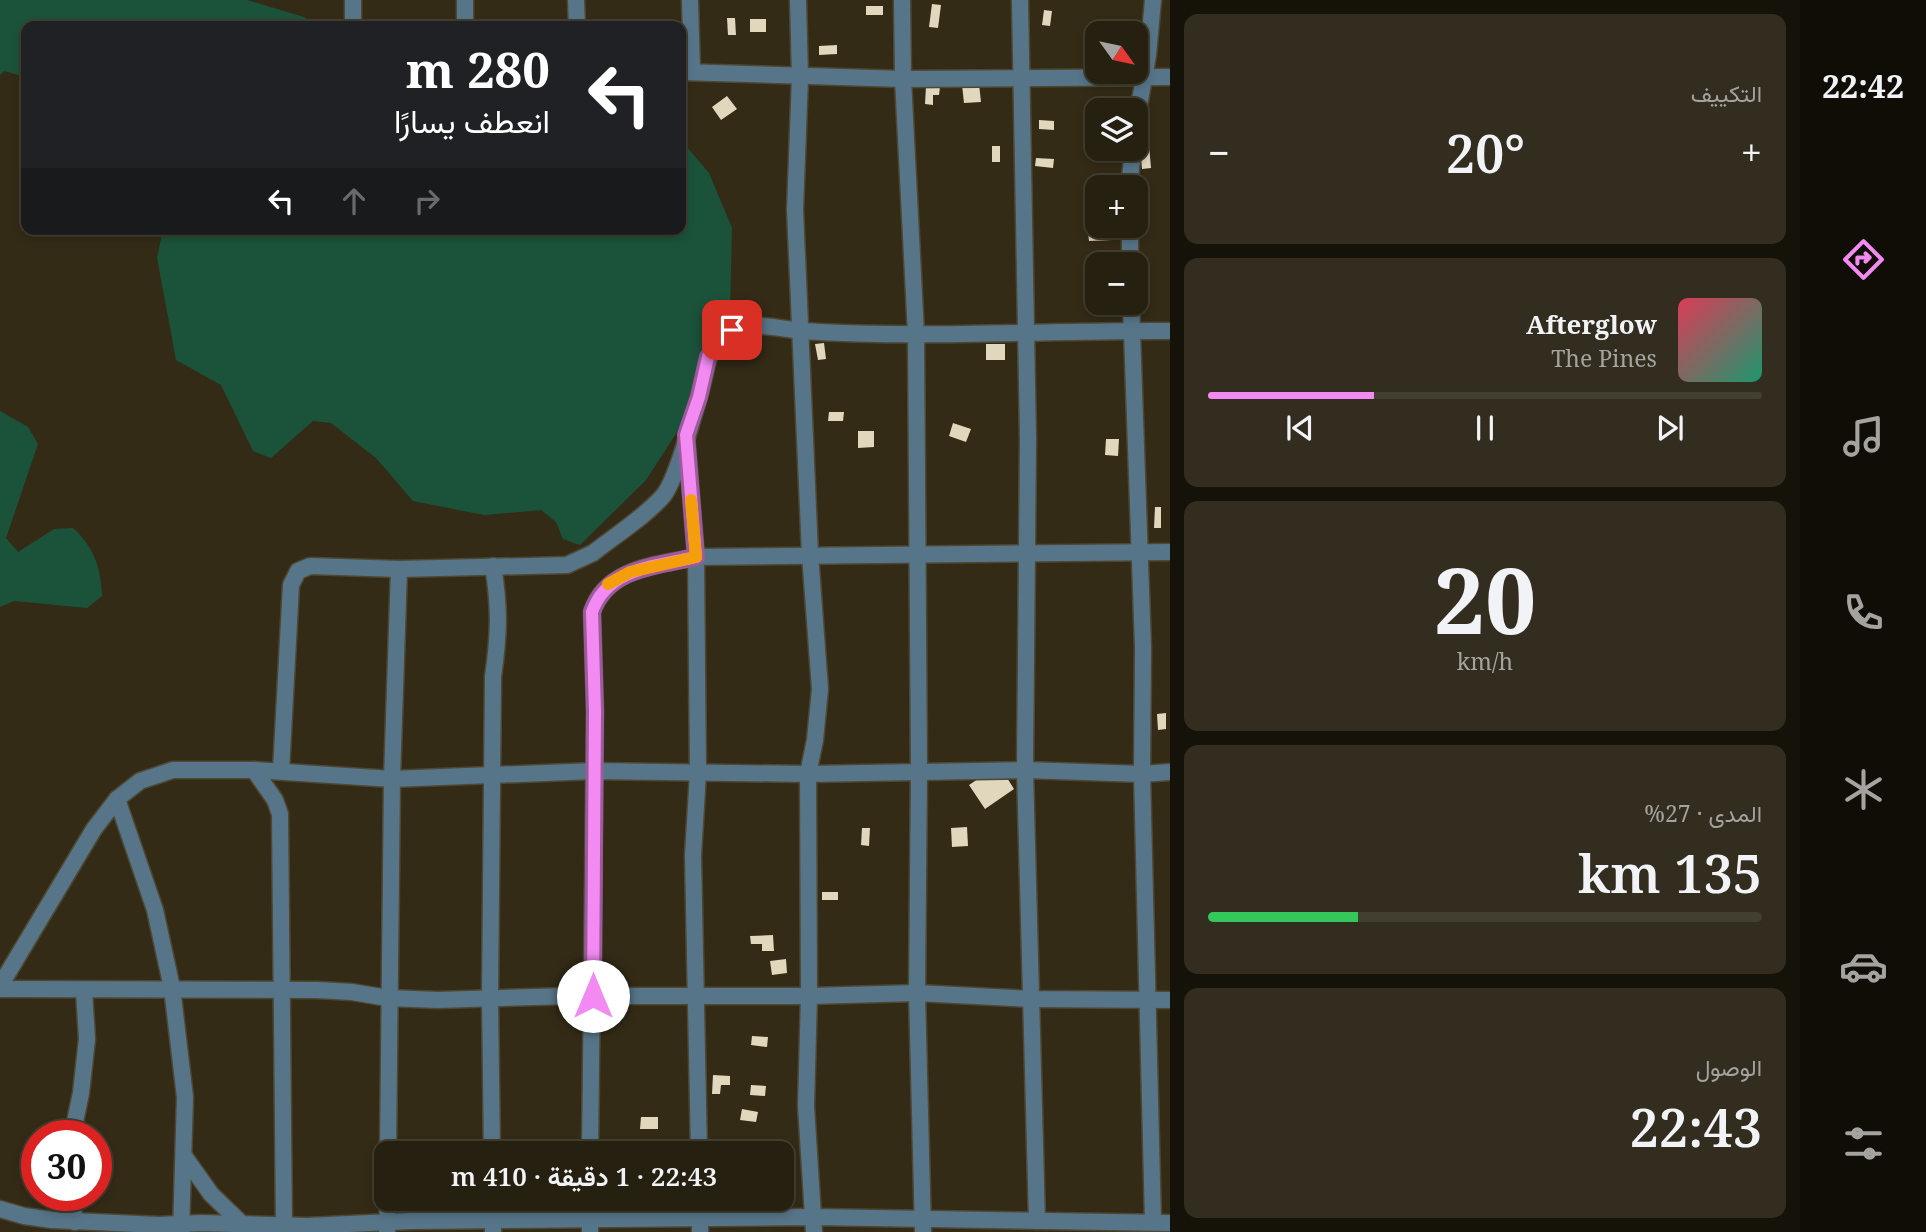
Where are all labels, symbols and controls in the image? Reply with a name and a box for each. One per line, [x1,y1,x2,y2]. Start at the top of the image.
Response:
north arrow [1085,21,1148,84]
map controls [1085,21,1148,315]
text: 280 m [406,36,550,102]
icon: left [574,49,665,140]
text: 22:42 [1822,64,1904,107]
text: التكييف [1691,77,1762,109]
button: layers [1085,98,1148,161]
text: انعطف يسارًا [394,99,550,142]
text: 20° [1446,117,1525,188]
text: − [1208,126,1230,178]
text: + [1741,126,1762,178]
button: + [1085,175,1148,238]
icon: left [262,182,300,220]
icon: ahead [335,182,373,220]
icon: right [408,182,446,220]
icon: directions [1839,235,1888,284]
button: − [1085,252,1148,315]
pin [702,300,762,360]
text: Afterglow [1526,306,1657,342]
icon: arrive [713,311,751,349]
text: The Pines [1551,342,1657,374]
icon: previous [1281,409,1319,447]
icon: pause [1466,409,1504,447]
icon: next [1651,409,1689,447]
icon: music [1839,412,1888,461]
text: 20 [1434,537,1536,661]
icon: phone [1839,588,1888,637]
text: km/h [1457,645,1513,677]
icon: climate [1839,765,1888,814]
text: المدى · 27% [1644,797,1762,829]
text: 135 km [1578,837,1762,908]
icon: car [1839,942,1888,991]
position arrow [556,959,630,1033]
text: الوصول [1696,1051,1762,1083]
text: 22:43 [1629,1091,1762,1162]
icon: filters [1839,1119,1888,1168]
speed limit sign: 30 [21,1120,112,1211]
text: 22:43 · 1 دقيقة · 410 m [451,1158,717,1194]

